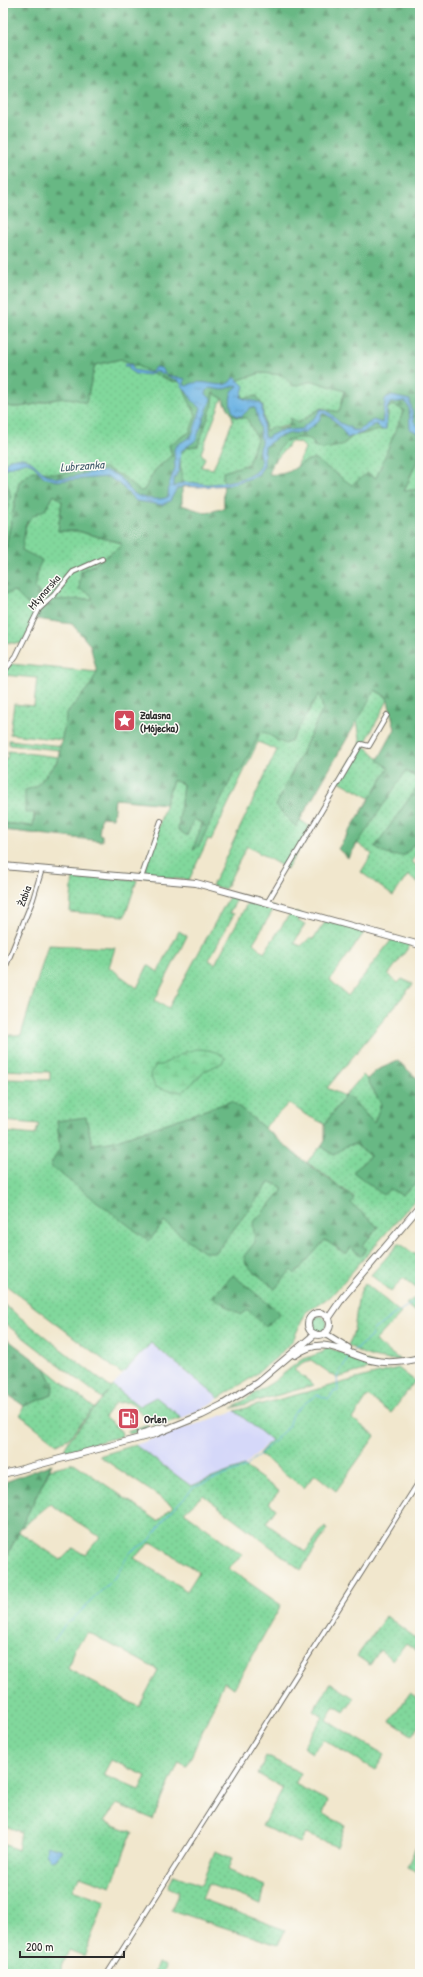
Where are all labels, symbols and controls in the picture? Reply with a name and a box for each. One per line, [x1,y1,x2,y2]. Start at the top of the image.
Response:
water label: Lubrzanka [60,455,106,476]
street label: Młynarska [25,571,64,612]
place icon: Zalasna (Mójecka) [112,708,138,734]
place label: Zalasna (Mójecka) [140,708,179,736]
street label: Żabia [14,883,35,908]
fuel station icon: Orlen [116,1406,142,1432]
place label: Orlen [144,1412,167,1426]
scale bar [20,1933,124,1959]
text: 200 m [26,1938,53,1955]

